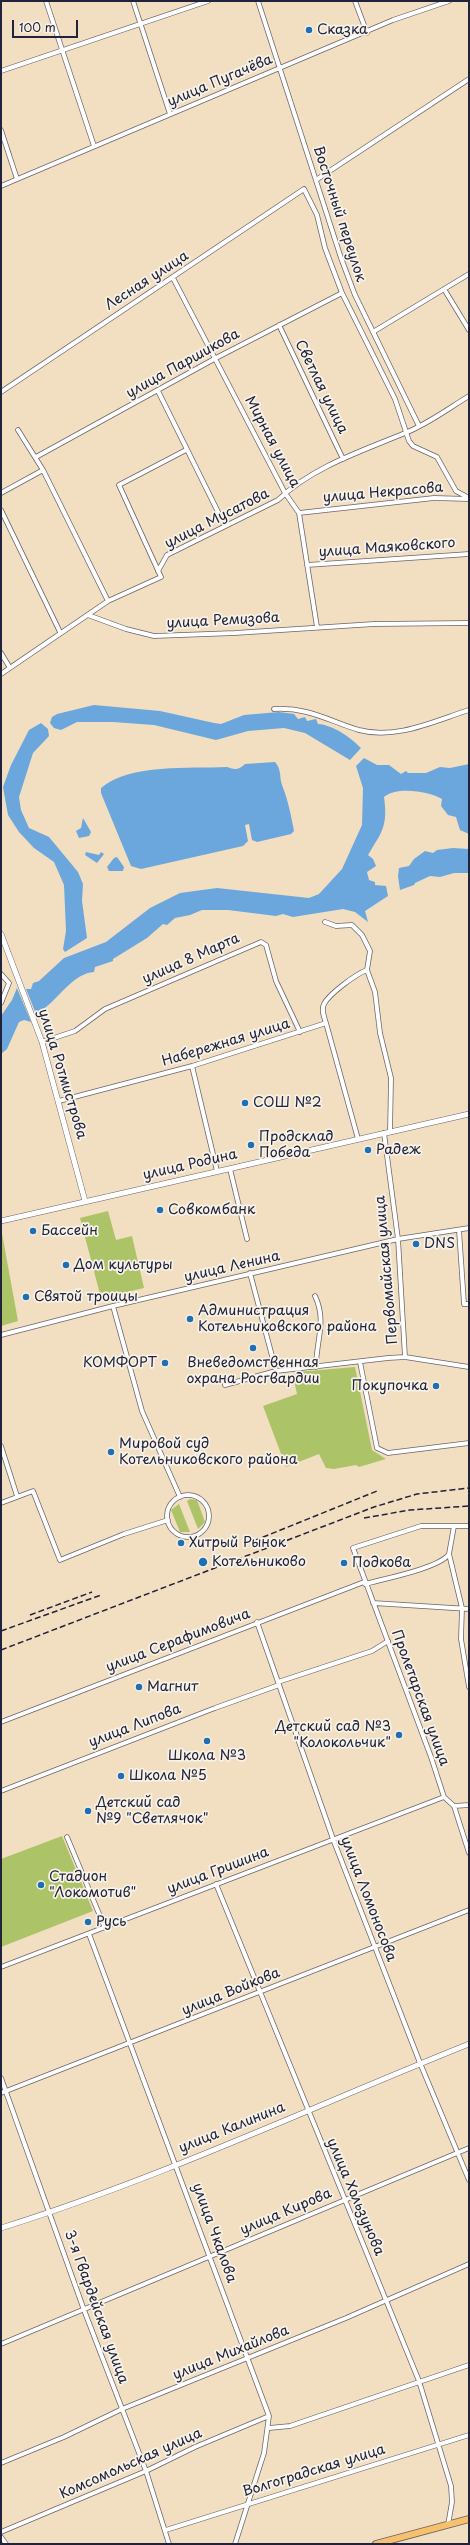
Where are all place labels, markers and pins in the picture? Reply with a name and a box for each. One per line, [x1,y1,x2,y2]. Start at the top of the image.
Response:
place label: Сказка [317,22,368,38]
marker: Сказка [304,25,314,35]
place label: СОШ №2 [253,1095,322,1111]
marker: СОШ №2 [240,1098,250,1108]
place label: Продсклад Победа [259,1129,334,1162]
marker: Продсклад Победа [246,1140,256,1150]
place label: Радеж [376,1142,421,1158]
marker: Радеж [363,1145,373,1155]
place label: Совкомбанк [168,1202,255,1218]
marker: Совкомбанк [155,1205,165,1215]
place label: Бассейн [41,1223,98,1239]
marker: Бассейн [28,1226,38,1236]
place label: DNS [424,1236,455,1252]
marker: DNS [411,1239,421,1249]
place label: Дом культуры [74,1257,173,1273]
marker: Дом культуры [61,1260,71,1270]
place label: Святой троицы [34,1289,138,1305]
marker: Святой троицы [21,1292,31,1302]
place label: Администрация Котельниковского района [198,1303,376,1336]
marker: Администрация Котельниковского района [185,1314,195,1324]
marker: Вневедомственная охрана Росгвардии [248,1343,258,1353]
place label: КОМФОРТ [83,1355,157,1371]
place label: Вневедомственная охрана Росгвардии [186,1355,320,1388]
marker: КОМФОРТ [160,1358,170,1368]
place label: Покупочка [352,1378,428,1394]
marker: Покупочка [431,1381,441,1391]
place label: Мировой суд Котельниковского района [119,1436,297,1468]
marker: Мировой суд Котельниковского района [106,1447,116,1457]
place label: Хитрый Рынок [189,1535,286,1551]
marker: Хитрый Рынок [176,1538,186,1548]
place label: Котельниково [212,1554,306,1570]
place label: Подкова [352,1555,411,1571]
marker: Котельниково [197,1556,209,1568]
marker: Подкова [339,1558,349,1568]
place label: Магнит [147,1679,198,1695]
marker: Магнит [134,1682,144,1692]
place label: Детский сад №3 "Колокольчик" [275,1719,391,1752]
marker: Детский сад №3 "Колокольчик" [394,1730,404,1740]
marker: Школа №3 [202,1736,212,1746]
place label: Школа №3 [168,1748,246,1764]
place label: Школа №5 [129,1768,207,1784]
marker: Школа №5 [116,1771,126,1781]
place label: Детский сад №9 "Светлячок" [96,1795,209,1828]
marker: Детский сад №9 "Светлячок" [83,1806,93,1816]
place label: Стадион "Локомотив" [49,1869,136,1902]
marker: Стадион "Локомотив" [36,1880,46,1890]
place label: Русь [96,1914,126,1930]
marker: Русь [83,1917,93,1927]

